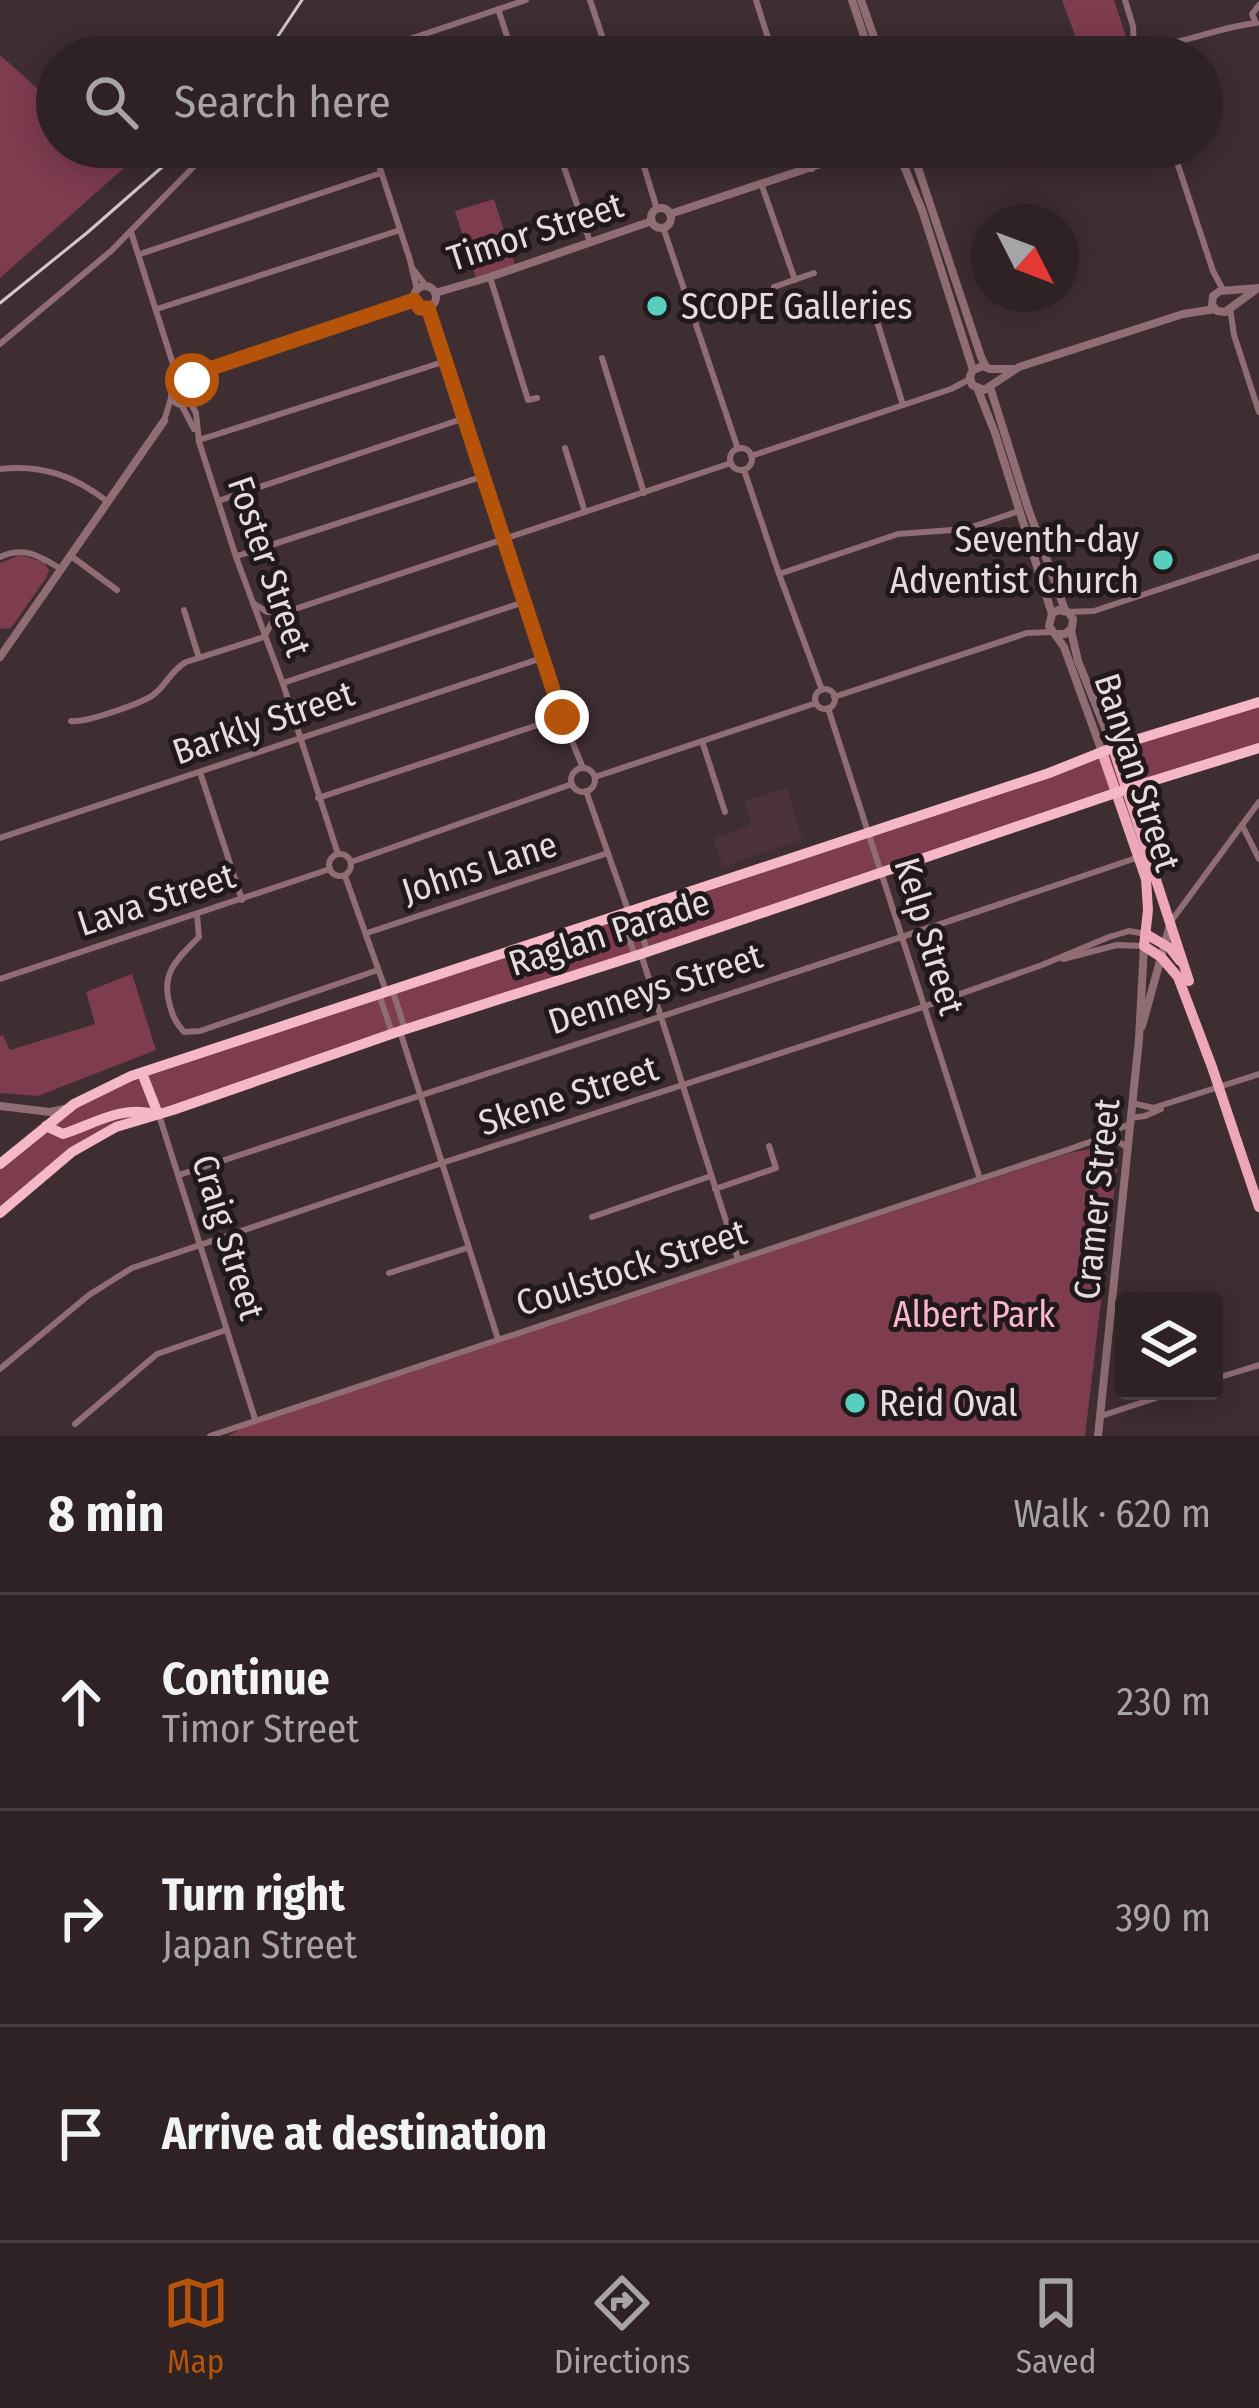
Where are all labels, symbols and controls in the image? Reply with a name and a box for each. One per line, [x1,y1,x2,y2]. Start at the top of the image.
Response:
search box [36,36,1223,168]
icon: search [78,69,144,135]
text: Search here [174,75,391,129]
street label: Timor Street [442,183,629,281]
north arrow [971,204,1079,312]
place label: SCOPE Galleries [681,285,913,329]
marker: SCOPE Galleries [644,293,670,319]
route start [165,353,219,407]
street label: Foster Street [218,471,320,662]
place label: Seventh-day Adventist Church [890,518,1139,603]
marker: Seventh-day Adventist Church [1150,547,1176,573]
street label: Banyan Street [1084,668,1190,877]
street label: Barkly Street [167,671,360,774]
route end [535,690,589,744]
street label: Johns Lane [396,822,562,914]
street label: Kelp Street [884,852,974,1020]
street label: Lava Street [72,854,241,946]
street label: Raglan Parade [503,880,715,986]
street label: Denneys Street [543,934,768,1044]
street label: Skene Street [473,1046,664,1146]
street label: Cramer Street [1065,1096,1129,1302]
street label: Craig Street [182,1150,274,1325]
street label: Coulstock Street [511,1210,752,1326]
map controls [1115,1292,1223,1400]
button: layers [1115,1292,1223,1400]
park label: Albert Park [893,1293,1055,1337]
place label: Reid Oval [879,1382,1018,1426]
marker: Reid Oval [842,1390,868,1416]
text: 8 min [48,1483,164,1545]
text: Walk · 620 m [1014,1491,1211,1537]
text: Continue [162,1652,330,1706]
icon: ahead [48,1669,114,1735]
text: 230 m [1117,1679,1211,1725]
text: Timor Street [162,1706,359,1752]
text: Turn right [162,1868,345,1922]
icon: right [48,1885,114,1951]
text: 390 m [1115,1895,1211,1941]
text: Japan Street [162,1922,357,1968]
icon: arrive [48,2101,114,2167]
text: Arrive at destination [162,2107,547,2161]
tab: Map [163,2270,229,2382]
tab: Directions [554,2270,690,2382]
tab: Saved [1016,2270,1096,2382]

